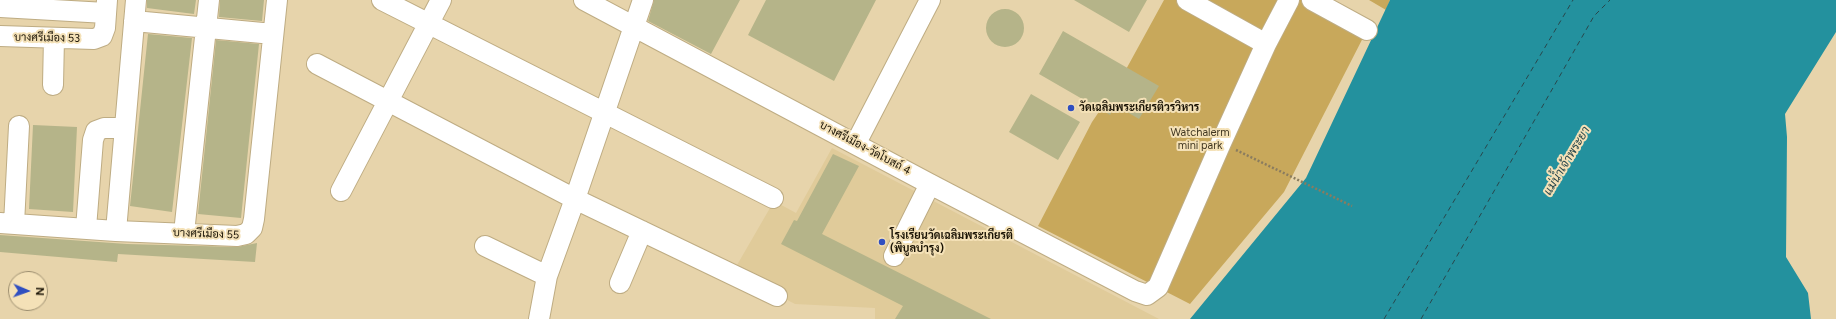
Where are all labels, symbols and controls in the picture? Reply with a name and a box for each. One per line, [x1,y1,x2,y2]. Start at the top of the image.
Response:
street label: บางศรีเมือง 53 [14,31,80,45]
place label: วัดเฉลิมพระเกียรติวรวิหาร [1079,101,1199,115]
marker: วัดเฉลิมพระเกียรติวรวิหาร [1066,103,1076,113]
street label: บางศรีเมือง-วัดโบสถ์ 4 [817,118,913,178]
water label: แม่น้ำเจ้าพระยา [1541,124,1593,198]
park label: Watchalerm mini park [1170,126,1230,152]
street label: บางศรีเมือง 55 [173,226,239,242]
place label: โรงเรียนวัดเฉลิมพระเกียรติ (พิบูลบำรุง) [890,229,1013,255]
marker: โรงเรียนวัดเฉลิมพระเกียรติ (พิบูลบำรุง) [877,237,887,247]
north arrow [8,271,48,311]
text: N [33,287,46,296]

